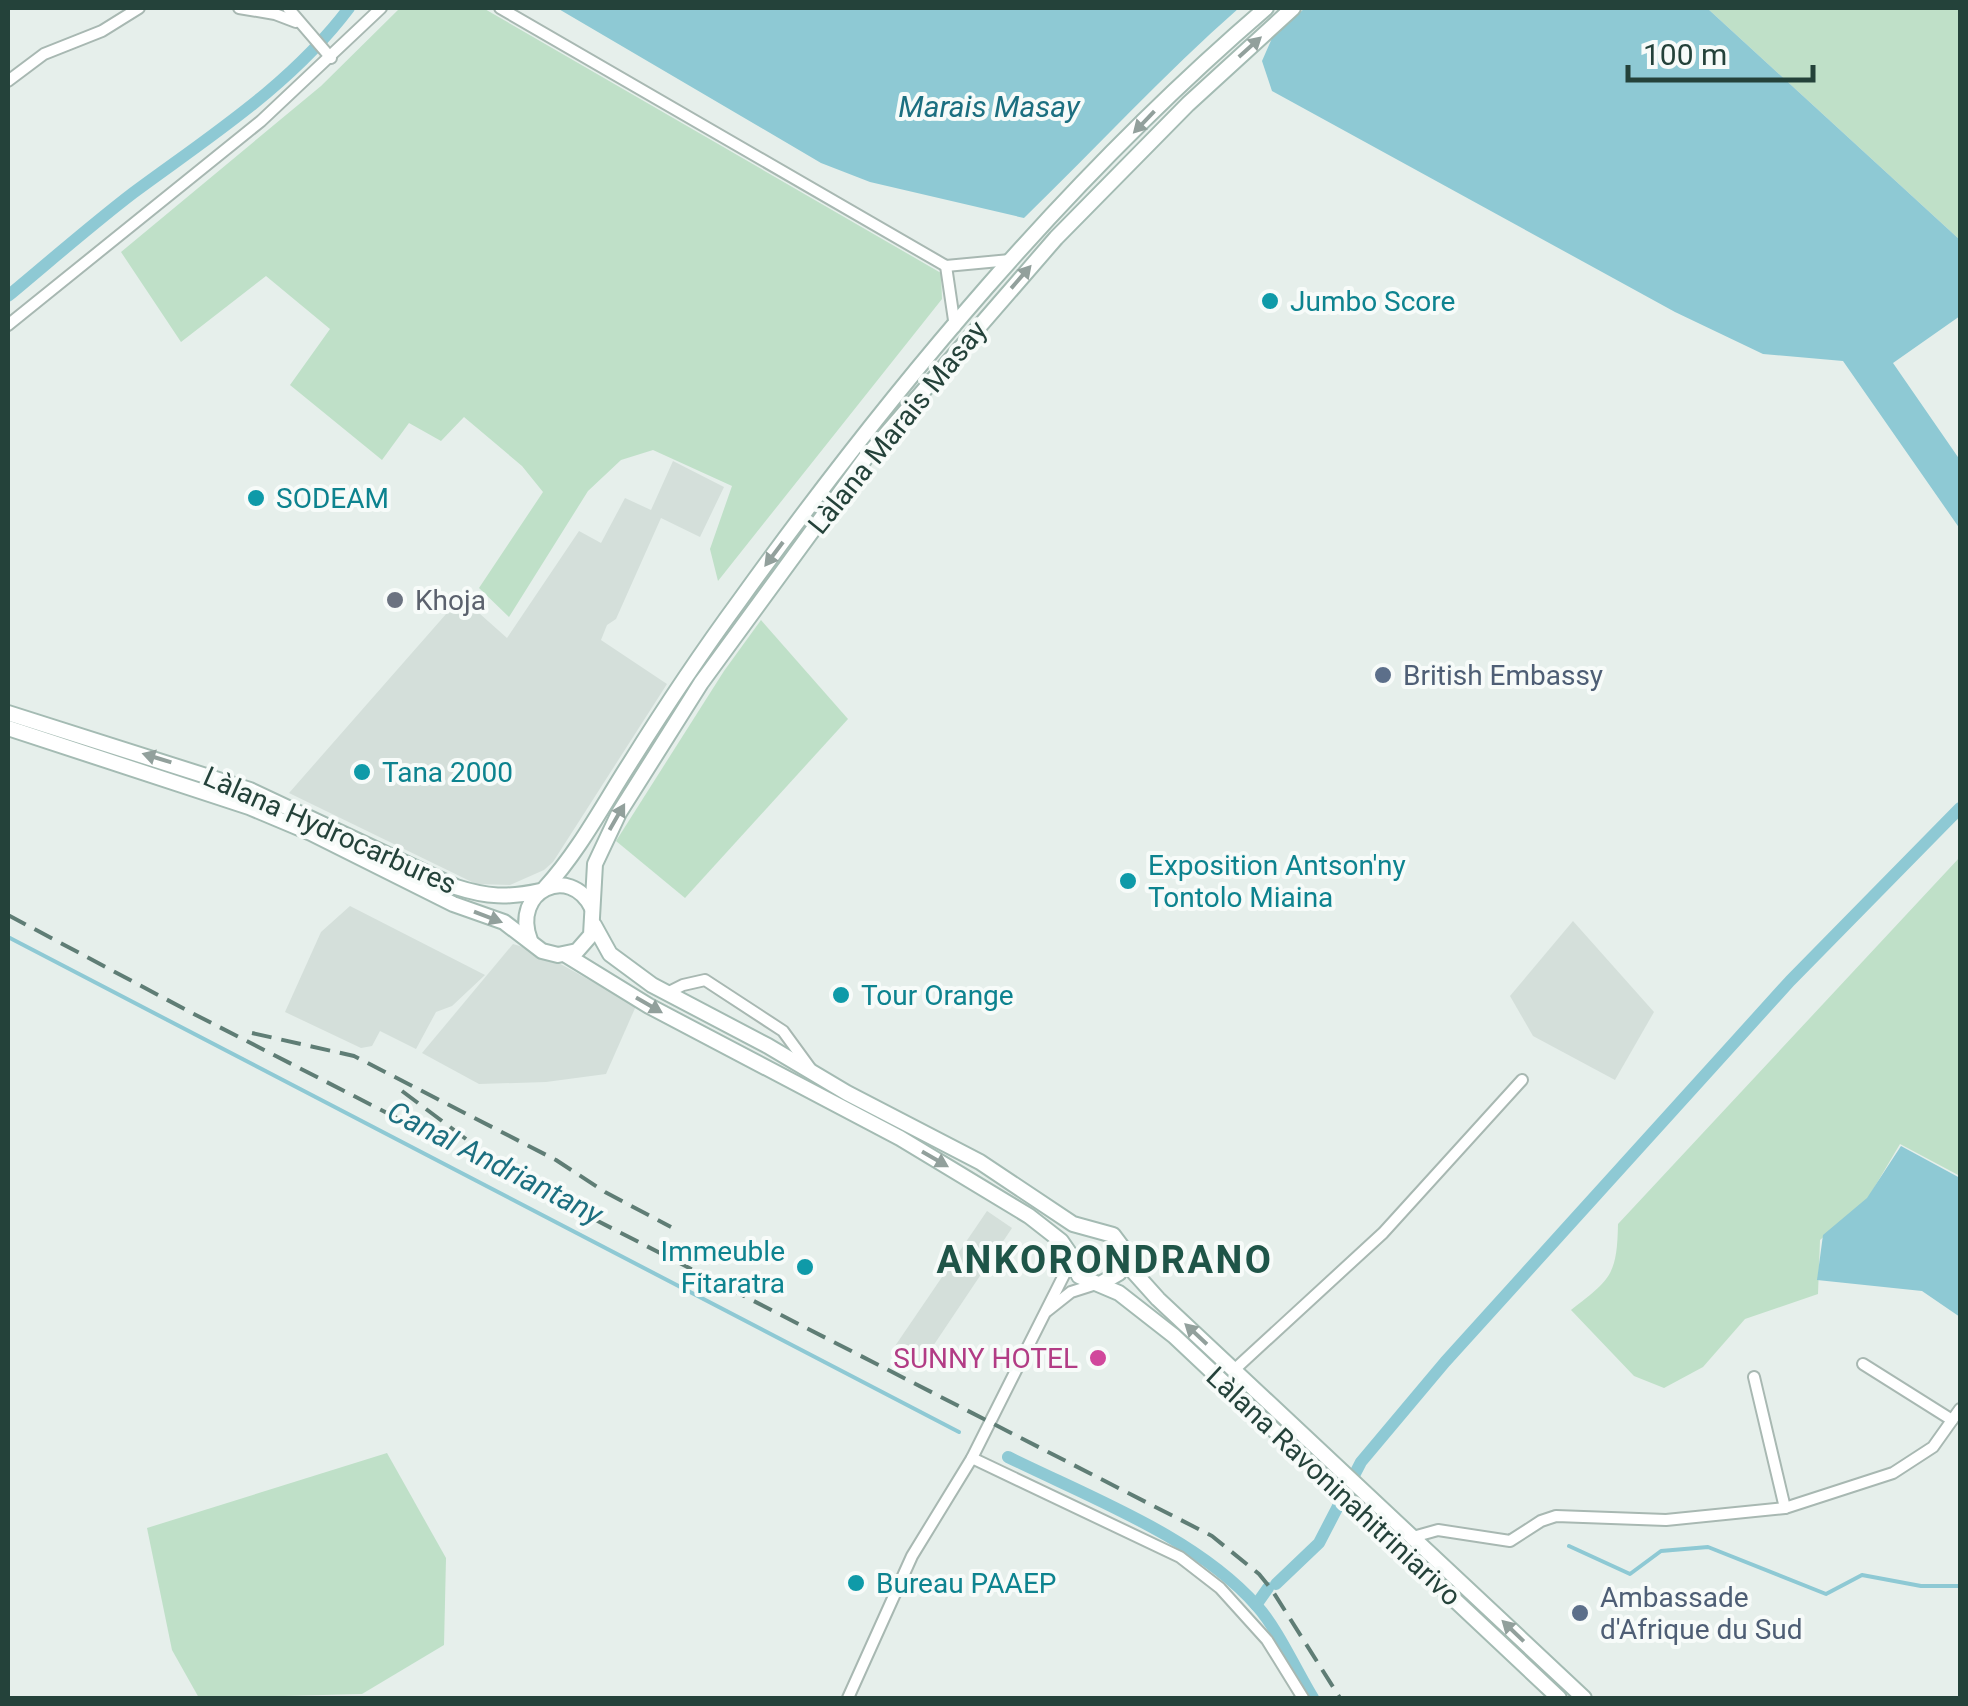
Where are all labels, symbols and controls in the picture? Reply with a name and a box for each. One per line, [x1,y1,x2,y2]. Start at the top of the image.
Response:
scale bar [1628,20,1813,82]
one-way arrow [1237,36,1262,58]
text: 100 m [1643,37,1727,72]
water label: Marais Masay [898,89,1081,124]
one-way arrow [1133,109,1156,133]
one-way arrow [1009,265,1032,289]
place label: Jumbo Score [1290,285,1455,318]
marker: Jumbo Score [1259,290,1281,312]
street label: Làlana Marais Masay [801,314,993,540]
place label: SODEAM [276,482,389,515]
marker: SODEAM [245,487,267,509]
one-way arrow [764,541,784,567]
place label: Khoja [415,584,486,617]
marker: Khoja [384,589,406,611]
place label: British Embassy [1403,659,1603,692]
marker: British Embassy [1372,664,1394,686]
one-way arrow [141,750,171,765]
place label: Tana 2000 [382,756,513,789]
street label: Làlana Hydrocarbures [198,760,461,901]
marker: Tana 2000 [351,761,373,783]
one-way arrow [608,803,626,831]
place label: Exposition Antson'ny Tontolo Miaina [1148,849,1406,914]
marker: Exposition Antson'ny Tontolo Miaina [1117,870,1139,892]
one-way arrow [473,909,503,925]
place label: Tour Orange [861,979,1014,1012]
marker: Tour Orange [830,984,852,1006]
one-way arrow [635,996,663,1014]
water label: Canal Andriantany [382,1093,610,1232]
one-way arrow [921,1150,949,1167]
place label: Immeuble Fitaratra [661,1235,785,1300]
district label: ANKORONDRANO [936,1238,1274,1282]
marker: Immeuble Fitaratra [794,1256,816,1278]
one-way arrow [1184,1323,1208,1346]
place label: SUNNY HOTEL [893,1342,1078,1375]
marker: SUNNY HOTEL [1087,1347,1109,1369]
street label: Làlana Ravoninahitriniarivo [1200,1360,1468,1613]
place label: Bureau PAAEP [876,1567,1056,1600]
marker: Bureau PAAEP [845,1572,867,1594]
place label: Ambassade d'Afrique du Sud [1600,1581,1803,1646]
marker: Ambassade d'Afrique du Sud [1569,1602,1591,1624]
one-way arrow [1501,1620,1525,1643]

